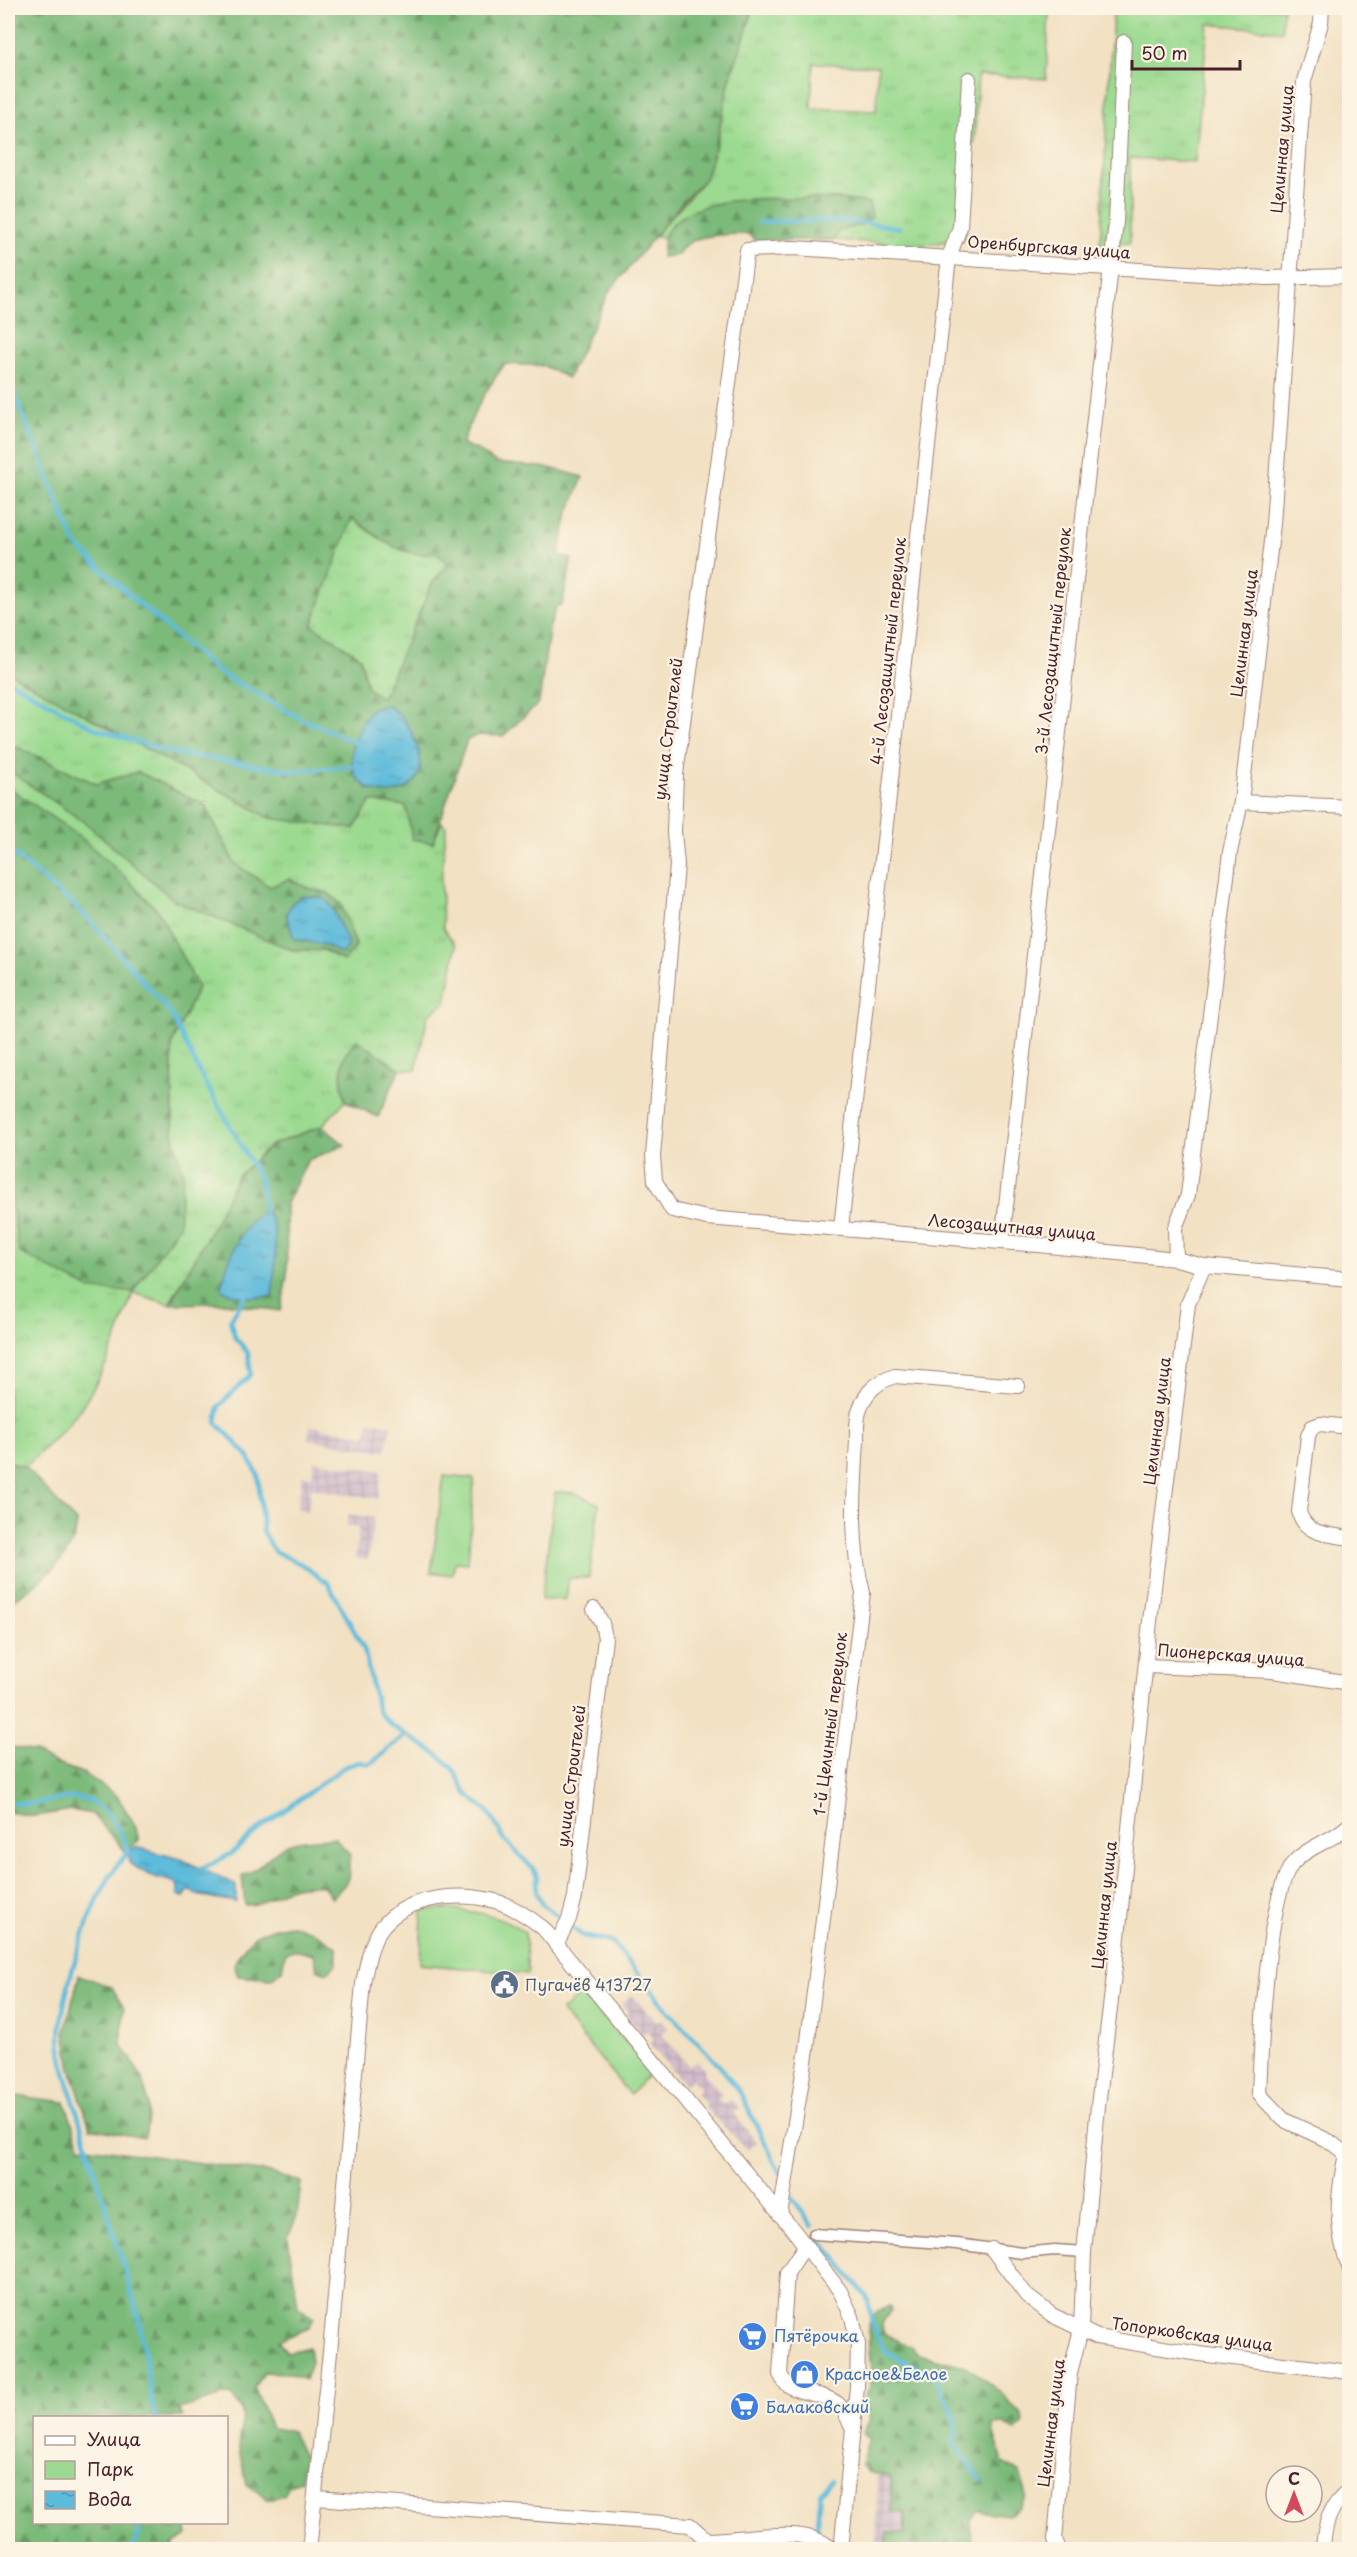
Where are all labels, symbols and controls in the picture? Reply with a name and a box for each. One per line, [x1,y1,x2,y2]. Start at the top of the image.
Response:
scale bar [1132,33,1240,71]
text: 50 m [1141,39,1188,66]
street label: Целинная улица [1263,84,1299,214]
street label: Оренбургская улица [967,228,1131,264]
street label: 3-й Лесозащитный переулок [1028,526,1076,756]
street label: 4-й Лесозащитный переулок [863,536,911,766]
street label: Целинная улица [1223,568,1263,698]
street label: улица Строителей [646,656,688,801]
street label: Лесозащитная улица [927,1207,1097,1245]
street label: Целинная улица [1136,1356,1176,1486]
street label: 1-й Целинный переулок [806,1630,852,1817]
street label: Пионерская улица [1157,1637,1305,1671]
street label: улица Строителей [549,1703,591,1848]
street label: Целинная улица [1084,1840,1122,1970]
public building icon: Пугачёв 413727 [488,1969,520,2001]
place label: Пугачёв 413727 [525,1972,651,1996]
street label: Топорковская улица [1110,2310,1274,2356]
supermarket icon: Пятёрочка [737,2320,769,2352]
place label: Пятёрочка [774,2323,859,2347]
shop icon: Красное&Белое [788,2358,820,2390]
street label: Целинная улица [1030,2358,1070,2488]
place label: Красное&Белое [825,2361,947,2385]
supermarket icon: Балаковский [729,2391,761,2423]
place label: Балаковский [766,2394,869,2418]
legend [33,2416,228,2524]
text: Улица [87,2425,141,2452]
text: Парк [87,2455,134,2482]
north arrow [1264,2464,1324,2524]
text: С [1288,2466,1300,2490]
text: Вода [87,2485,132,2512]

